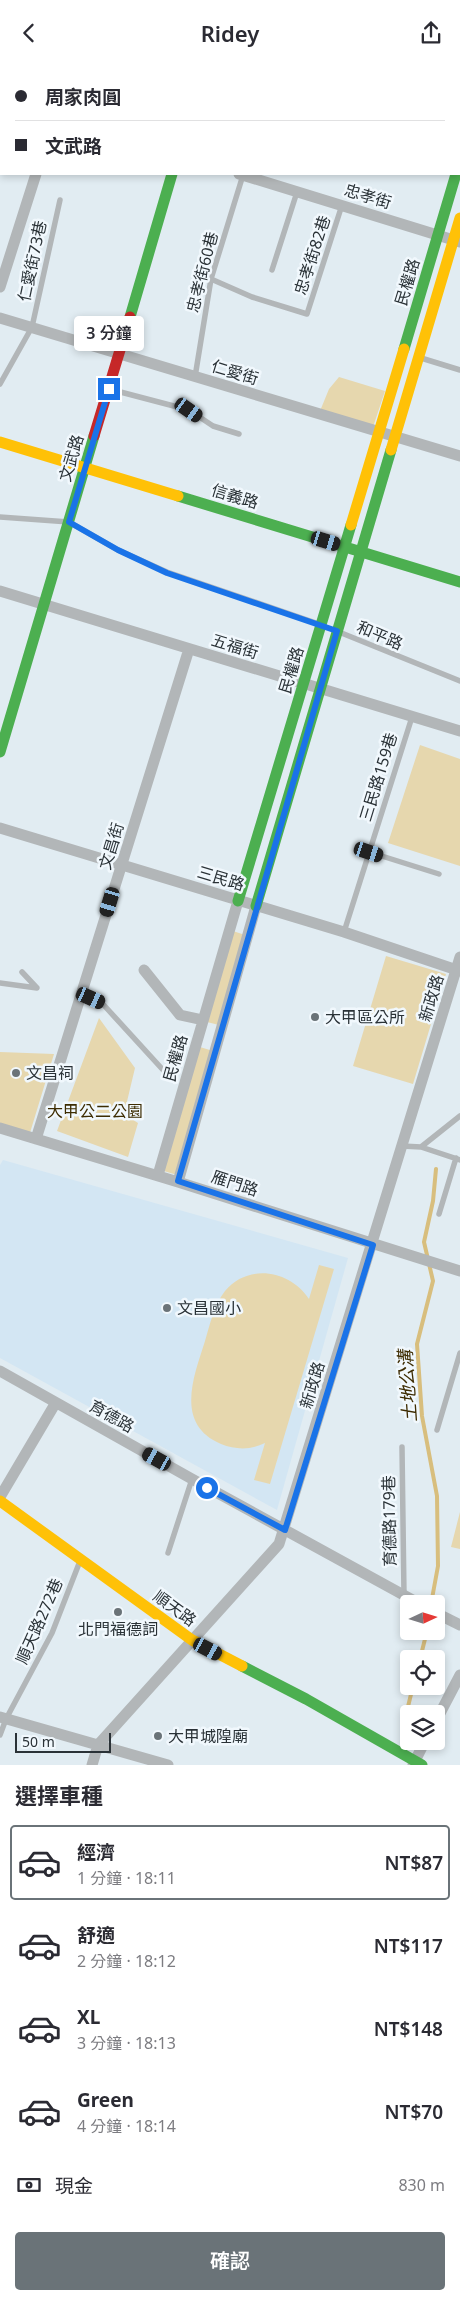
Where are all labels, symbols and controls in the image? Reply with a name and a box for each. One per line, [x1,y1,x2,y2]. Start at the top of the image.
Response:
text: Ridey [201,18,259,48]
icon: back [15,19,43,47]
icon: share [417,19,445,47]
text: 周家肉圓 [45,84,121,110]
text: 文武路 [45,133,102,159]
street label: 忠孝街 [342,178,394,214]
street label: 忠孝街82巷 [289,212,335,298]
street label: 仁愛街73巷 [13,218,51,304]
street label: 忠孝街60巷 [181,229,223,315]
street label: 民權路 [389,256,425,308]
callout: 3 分鐘 [74,317,144,351]
text: 3 分鐘 [86,322,132,344]
street label: 仁愛街 [209,354,261,390]
route end [98,378,120,400]
car [172,395,205,425]
street label: 文武路 [53,432,89,484]
street label: 信義路 [209,478,261,514]
car [309,529,342,553]
street label: 和平路 [354,615,406,655]
street label: 五福街 [209,628,261,664]
street label: 民權路 [273,644,309,696]
street label: 三民路159巷 [354,730,402,824]
street label: 文昌街 [93,820,129,872]
car [352,840,385,864]
street label: 三民路 [195,860,247,896]
car [98,885,121,919]
street label: 新政路 [413,972,449,1024]
car [74,985,107,1011]
place label: 大甲區公所 [325,1006,405,1028]
marker: 大甲區公所 [309,1011,321,1023]
street label: 民權路 [158,1032,192,1084]
place label: 文昌祠 [26,1062,74,1084]
marker: 文昌祠 [10,1067,22,1079]
park label: 大甲公二公園 [47,1100,143,1122]
street label: 雁門路 [209,1165,261,1201]
place label: 文昌國小 [177,1297,241,1319]
marker: 文昌國小 [161,1302,173,1314]
water label: 土地公溝 [392,1346,421,1423]
street label: 新政路 [294,1359,330,1411]
street label: 育德路 [86,1395,138,1437]
car [140,1445,173,1473]
street label: 育德路179巷 [377,1475,401,1567]
route start [196,1477,218,1499]
street label: 順天路272巷 [10,1575,68,1667]
street label: 順天路 [149,1585,201,1631]
north arrow [400,1595,445,1640]
map controls [400,1595,445,1750]
marker: 北門福德詞 [112,1606,124,1618]
place label: 北門福德詞 [78,1618,158,1640]
car [191,1635,224,1663]
button: locate [400,1650,445,1695]
button: layers [400,1705,445,1750]
place label: 大甲城隍廟 [168,1725,248,1747]
scale bar [15,1730,111,1753]
marker: 大甲城隍廟 [152,1730,164,1742]
text: 50 m [22,1732,55,1751]
text: 選擇車種 [15,1780,103,1810]
text: 經濟 [77,1839,115,1865]
icon: car [17,1840,62,1885]
text: NT$87 [385,1850,443,1876]
text: 1 分鐘 · 18:11 [77,1867,176,1889]
text: 舒適 [77,1922,115,1948]
icon: car [17,1923,62,1968]
text: NT$117 [374,1933,443,1959]
text: 2 分鐘 · 18:12 [77,1950,176,1972]
text: XL [77,2004,100,2030]
icon: car [17,2006,62,2051]
text: NT$148 [374,2016,443,2042]
text: 3 分鐘 · 18:13 [77,2032,176,2054]
text: Green [77,2087,134,2113]
icon: car [17,2089,62,2134]
text: NT$70 [385,2099,443,2125]
text: 4 分鐘 · 18:14 [77,2115,176,2137]
icon: cash [15,2171,43,2199]
text: 現金 [55,2173,93,2199]
text: 830 m [398,2174,445,2196]
button: 確認 [15,2232,445,2290]

